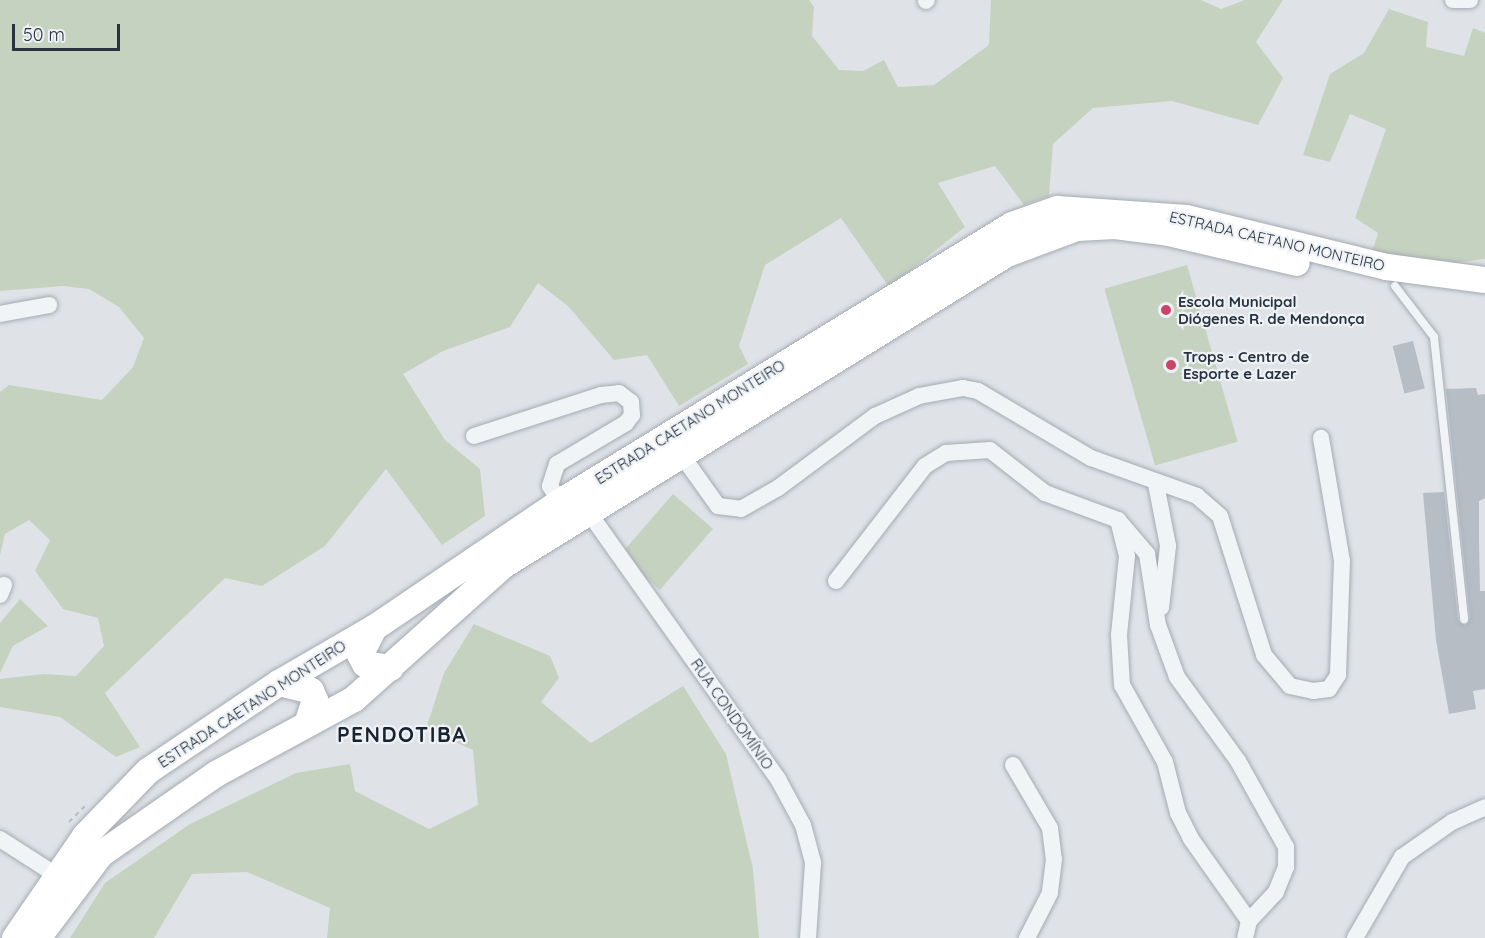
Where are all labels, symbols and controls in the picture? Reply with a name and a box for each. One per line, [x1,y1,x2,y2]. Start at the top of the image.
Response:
scale bar [15,12,123,50]
text: 50 m [23,23,65,46]
street label: ESTRADA CAETANO MONTEIRO [1168,207,1386,275]
place label: Escola Municipal Diógenes R. de Mendonça [1178,292,1365,327]
marker: Escola Municipal Diógenes R. de Mendonça [1159,303,1173,317]
place label: Trops - Centro de Esporte e Lazer [1183,347,1309,382]
street label: ESTRADA CAETANO MONTEIRO [592,356,788,488]
marker: Trops - Centro de Esporte e Lazer [1164,358,1178,372]
street label: ESTRADA CAETANO MONTEIRO [155,636,349,772]
street label: RUA CONDOMÍNIO [687,655,777,773]
district label: PENDOTIBA [337,721,467,747]

